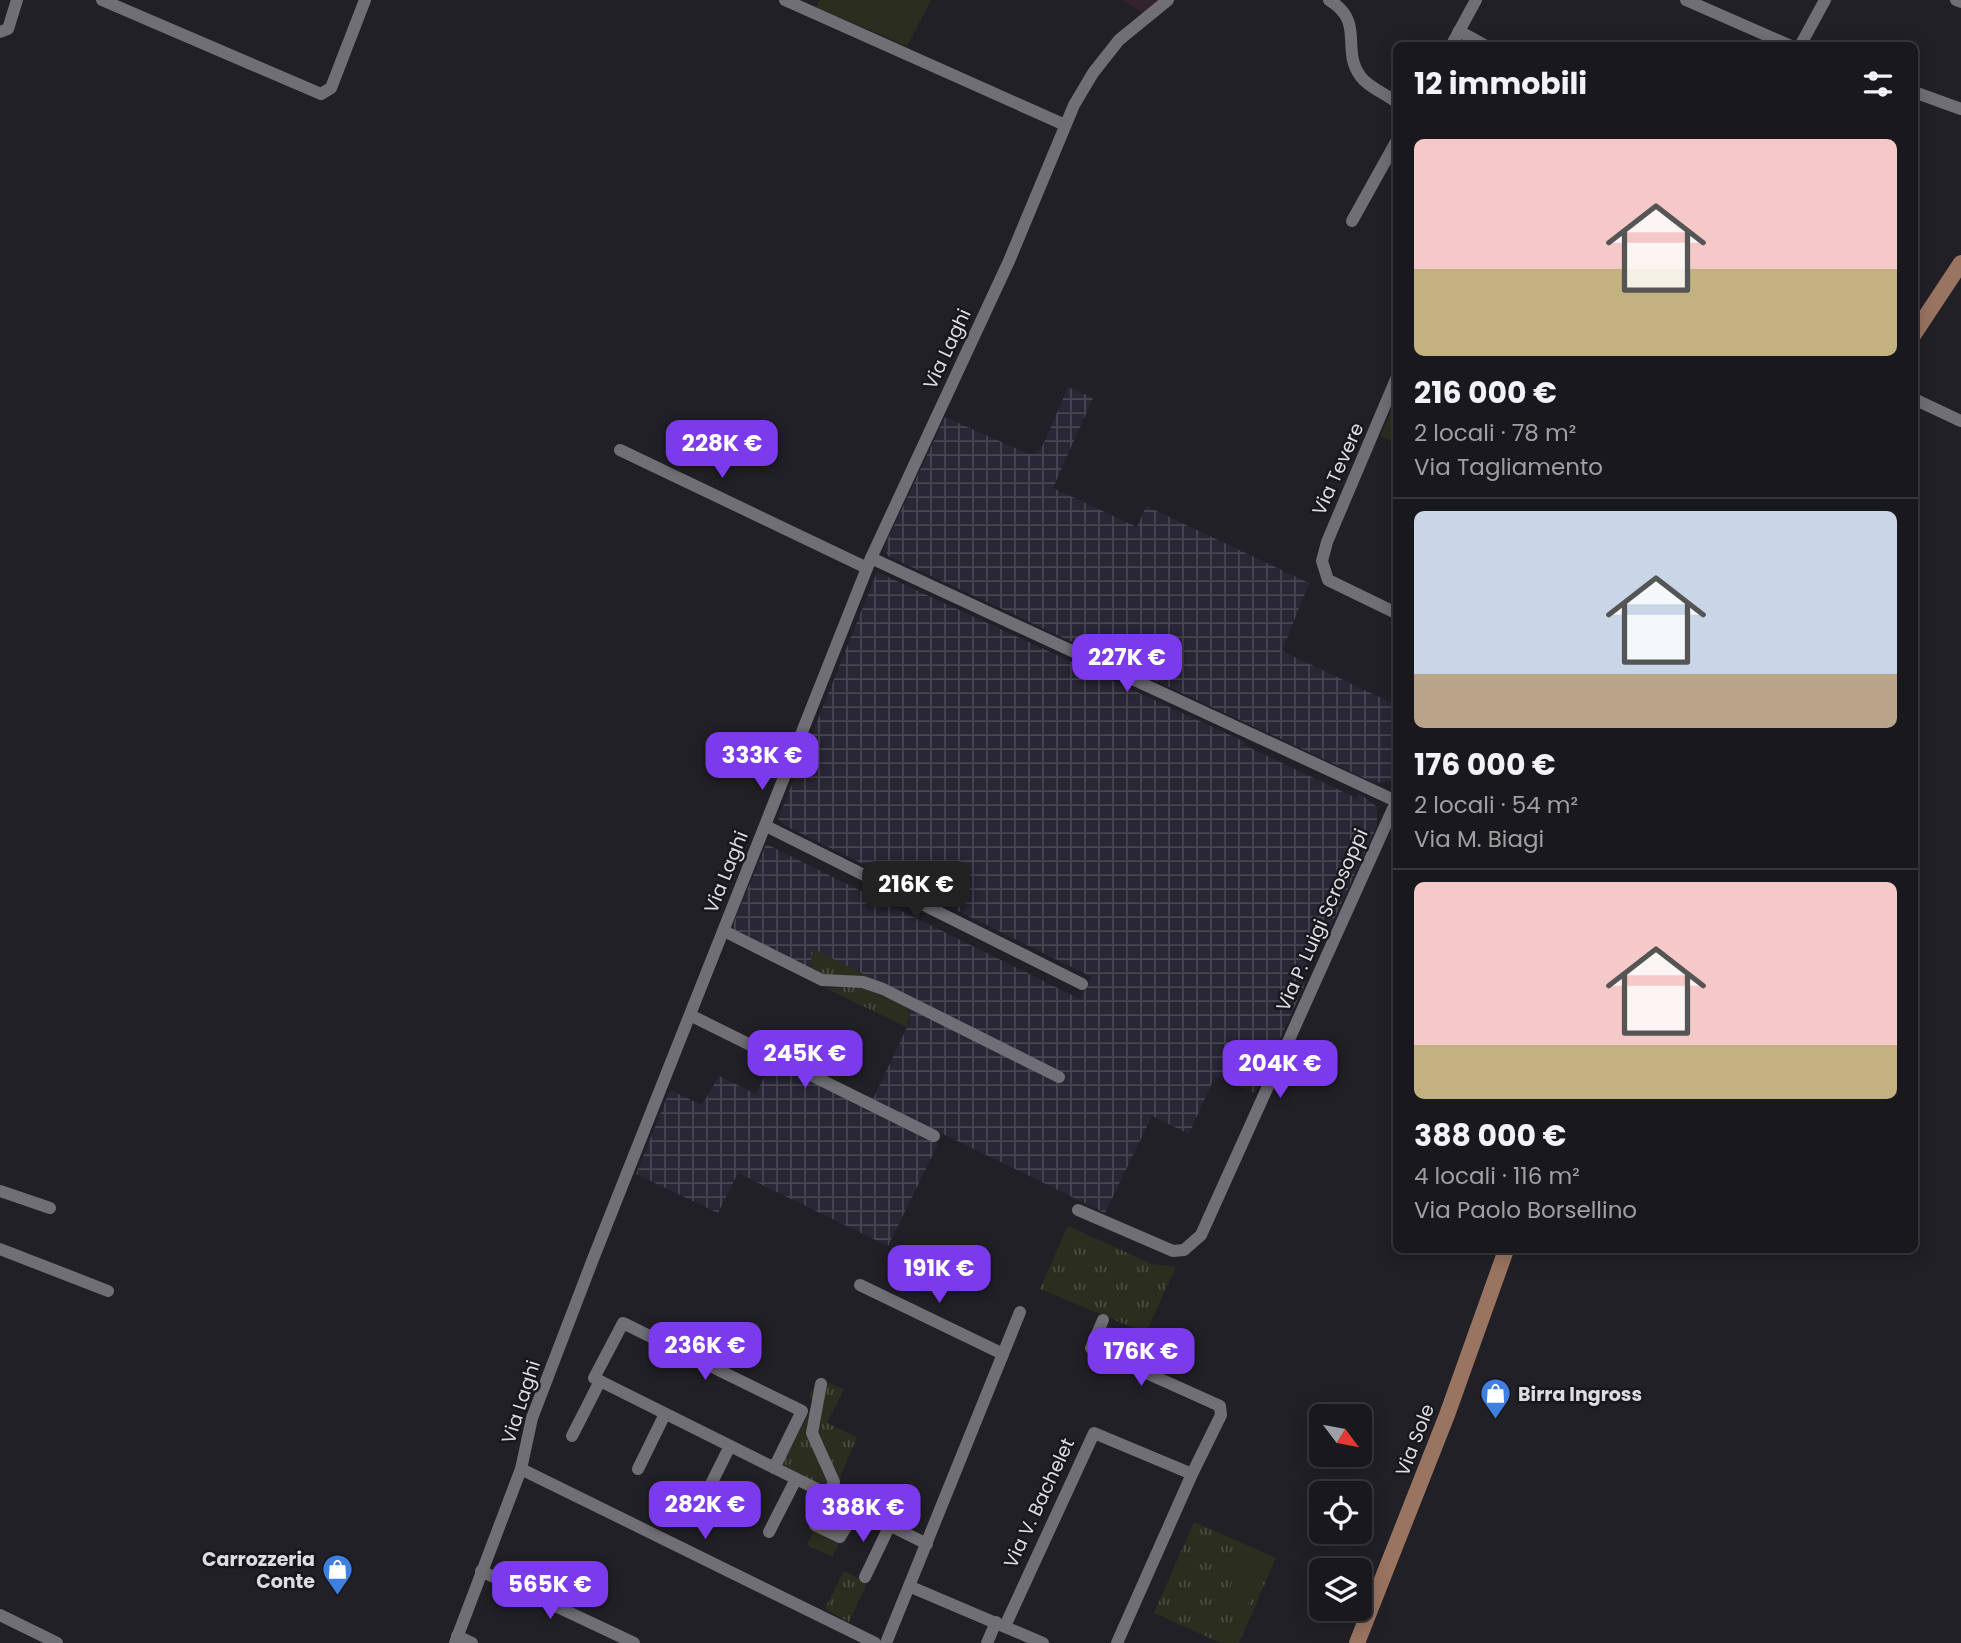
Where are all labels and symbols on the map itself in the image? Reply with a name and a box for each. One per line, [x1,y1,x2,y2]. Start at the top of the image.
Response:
street label: Via Laghi [917,304,977,394]
street label: Via Tevere [1306,418,1370,520]
pin: 228K € [665,420,779,480]
pin: 227K € [1070,634,1184,694]
pin: 333K € [705,732,819,792]
street label: Via P. Luigi Scrosoppi [1269,824,1375,1016]
street label: Via Laghi [697,827,755,917]
pin: 216K € [859,862,973,921]
pin: 245K € [748,1030,862,1090]
pin: 204K € [1223,1040,1337,1100]
pin: 191K € [882,1246,996,1305]
pin: 236K € [648,1322,762,1382]
pin: 176K € [1084,1328,1198,1388]
street label: Via Laghi [495,1357,547,1447]
shop icon: Birra Ingross [1478,1377,1512,1421]
place label: Birra Ingross [1518,1381,1642,1408]
street label: Via Sole [1389,1400,1441,1480]
north arrow [1309,1404,1372,1466]
street label: Via V. Bachelet [997,1433,1081,1572]
pin: 282K € [648,1482,762,1541]
pin: 388K € [806,1484,920,1544]
place label: Carrozzeria Conte [202,1546,315,1595]
shop icon: Carrozzeria Conte [321,1553,355,1597]
pin: 565K € [493,1562,607,1621]

